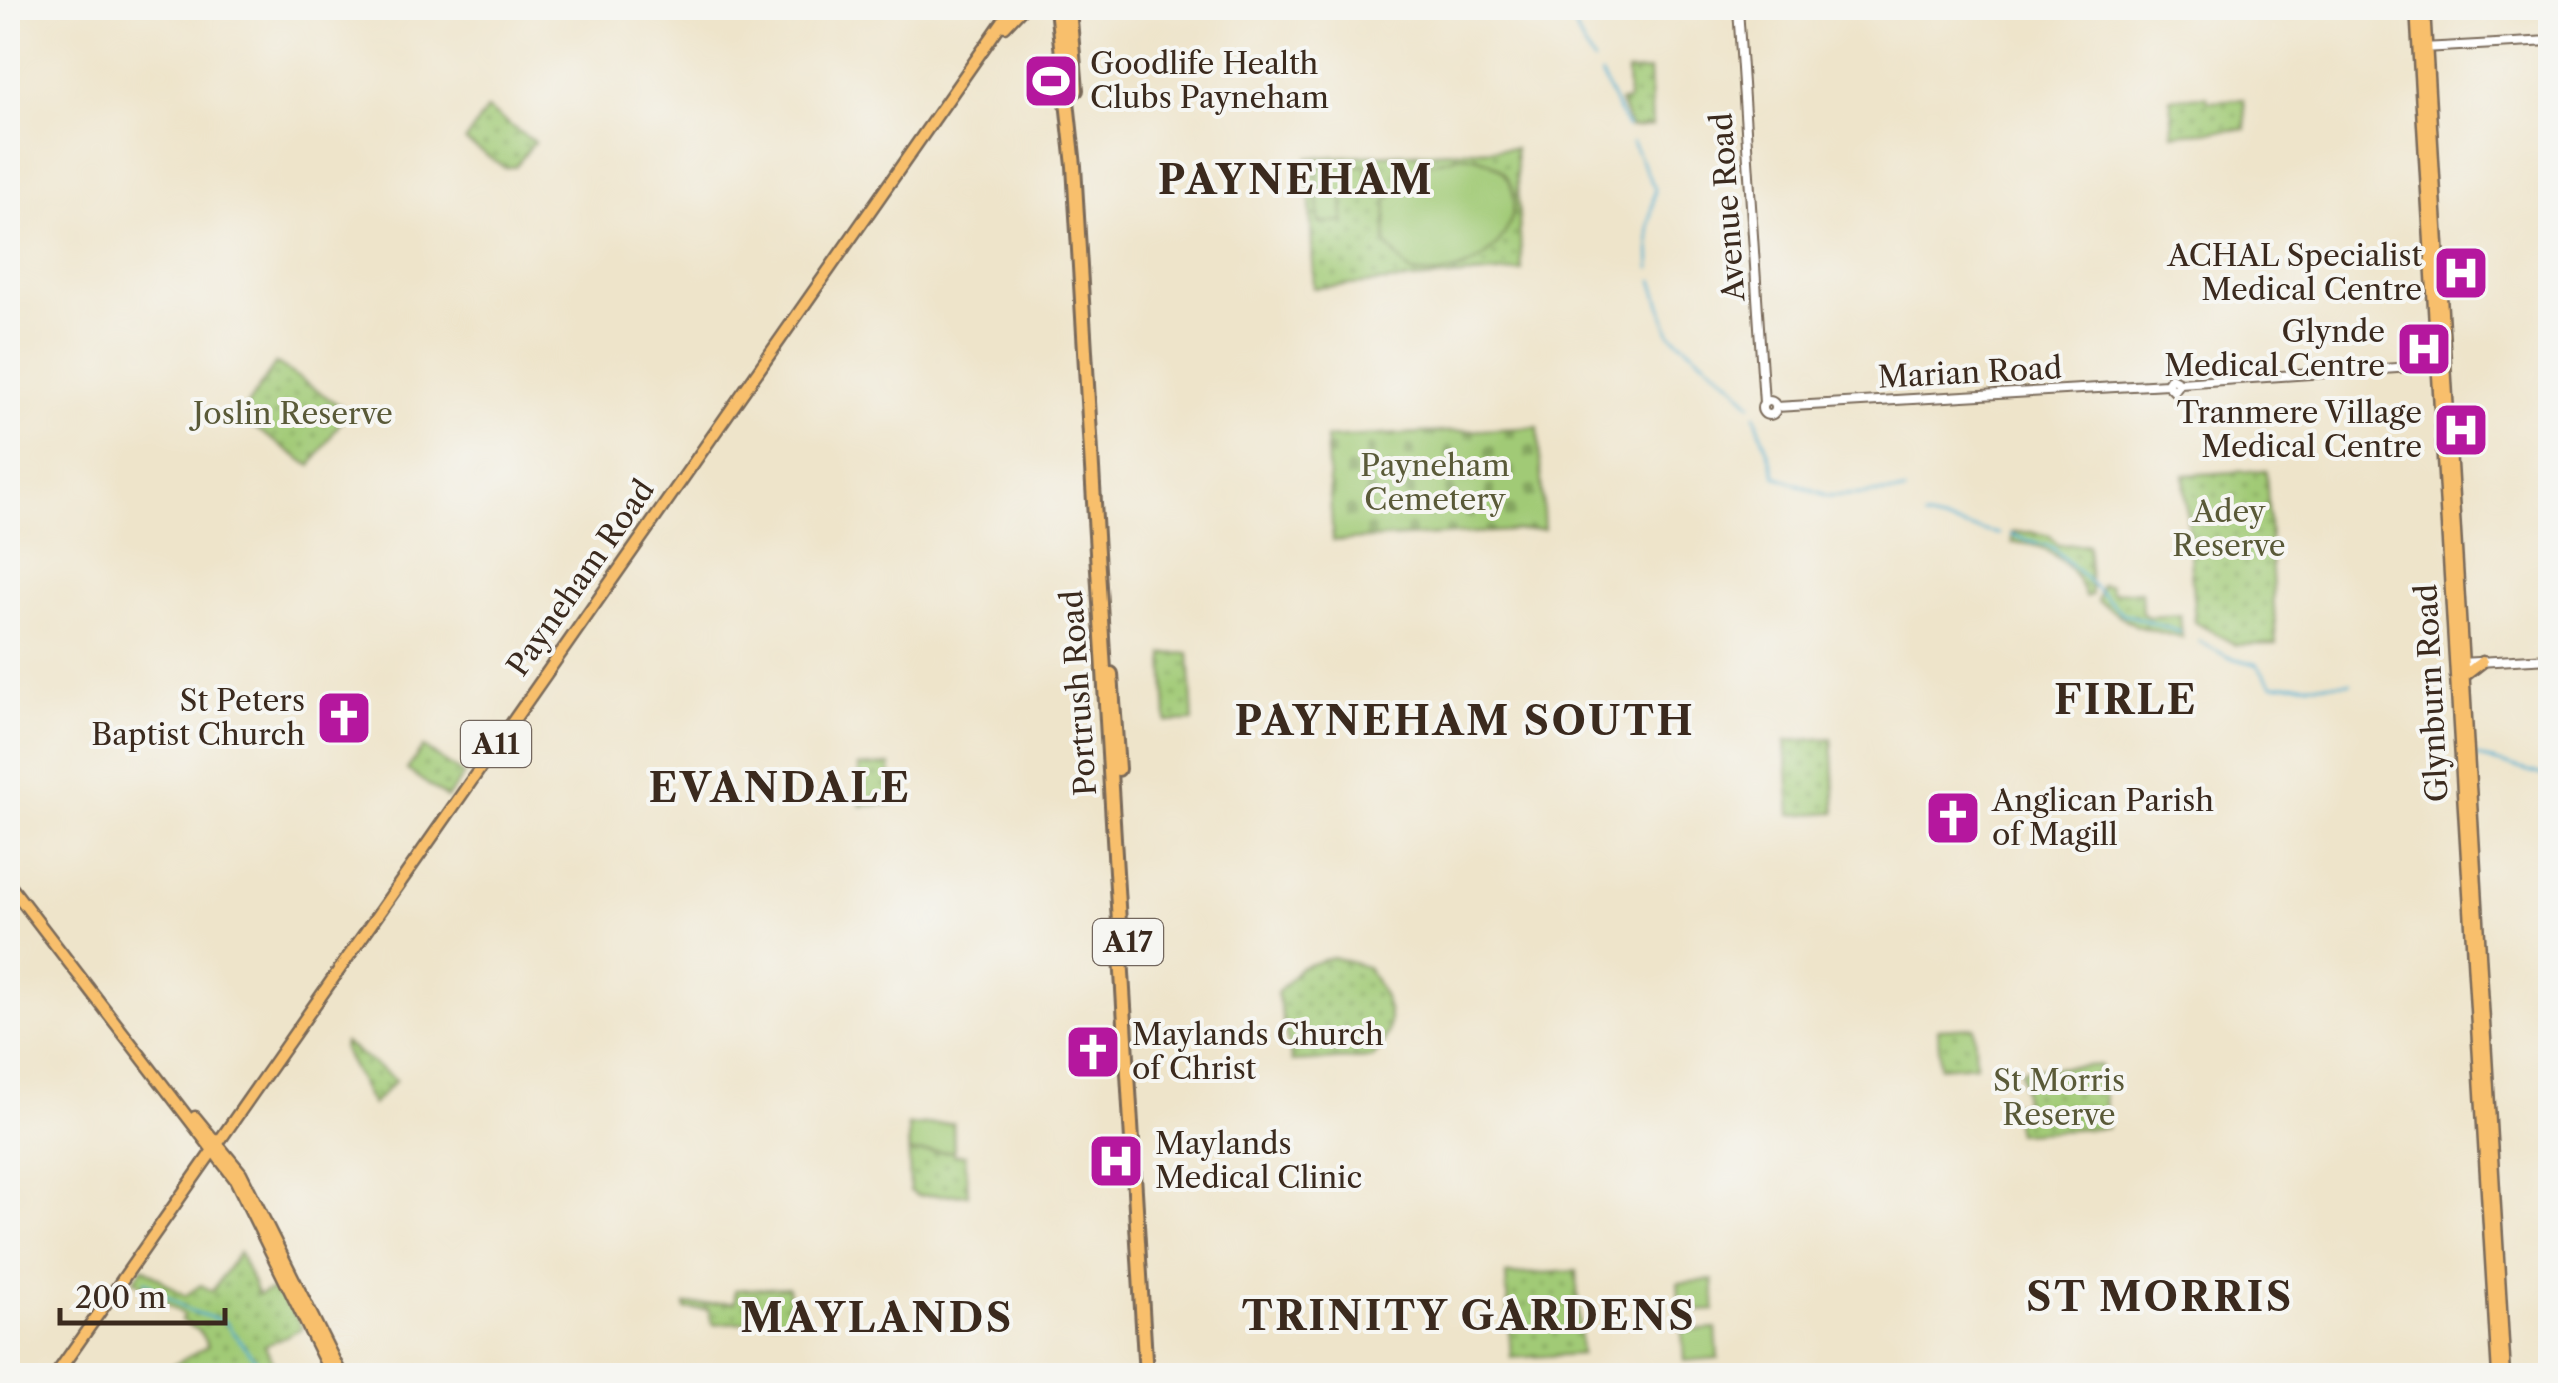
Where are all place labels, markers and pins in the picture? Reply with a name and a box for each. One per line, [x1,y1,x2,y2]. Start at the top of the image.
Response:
place label: Goodlife Health Clubs Payneham [1090,45,1329,116]
sports icon: Goodlife Health Clubs Payneham [1021,51,1081,111]
place label: ACHAL Specialist Medical Centre [2166,237,2422,308]
hospital icon: ACHAL Specialist Medical Centre [2431,243,2491,303]
place label: Glynde Medical Centre [2164,313,2385,384]
hospital icon: Glynde Medical Centre [2394,319,2454,379]
place label: Tranmere Village Medical Centre [2177,394,2422,465]
hospital icon: Tranmere Village Medical Centre [2431,400,2491,460]
place label: St Peters Baptist Church [91,682,305,753]
church icon: St Peters Baptist Church [314,688,374,748]
place label: Anglican Parish of Magill [1991,782,2214,853]
church icon: Anglican Parish of Magill [1923,788,1983,848]
place label: Maylands Church of Christ [1132,1016,1384,1087]
church icon: Maylands Church of Christ [1063,1022,1123,1082]
place label: Maylands Medical Clinic [1155,1125,1362,1196]
hospital icon: Maylands Medical Clinic [1086,1131,1146,1191]

